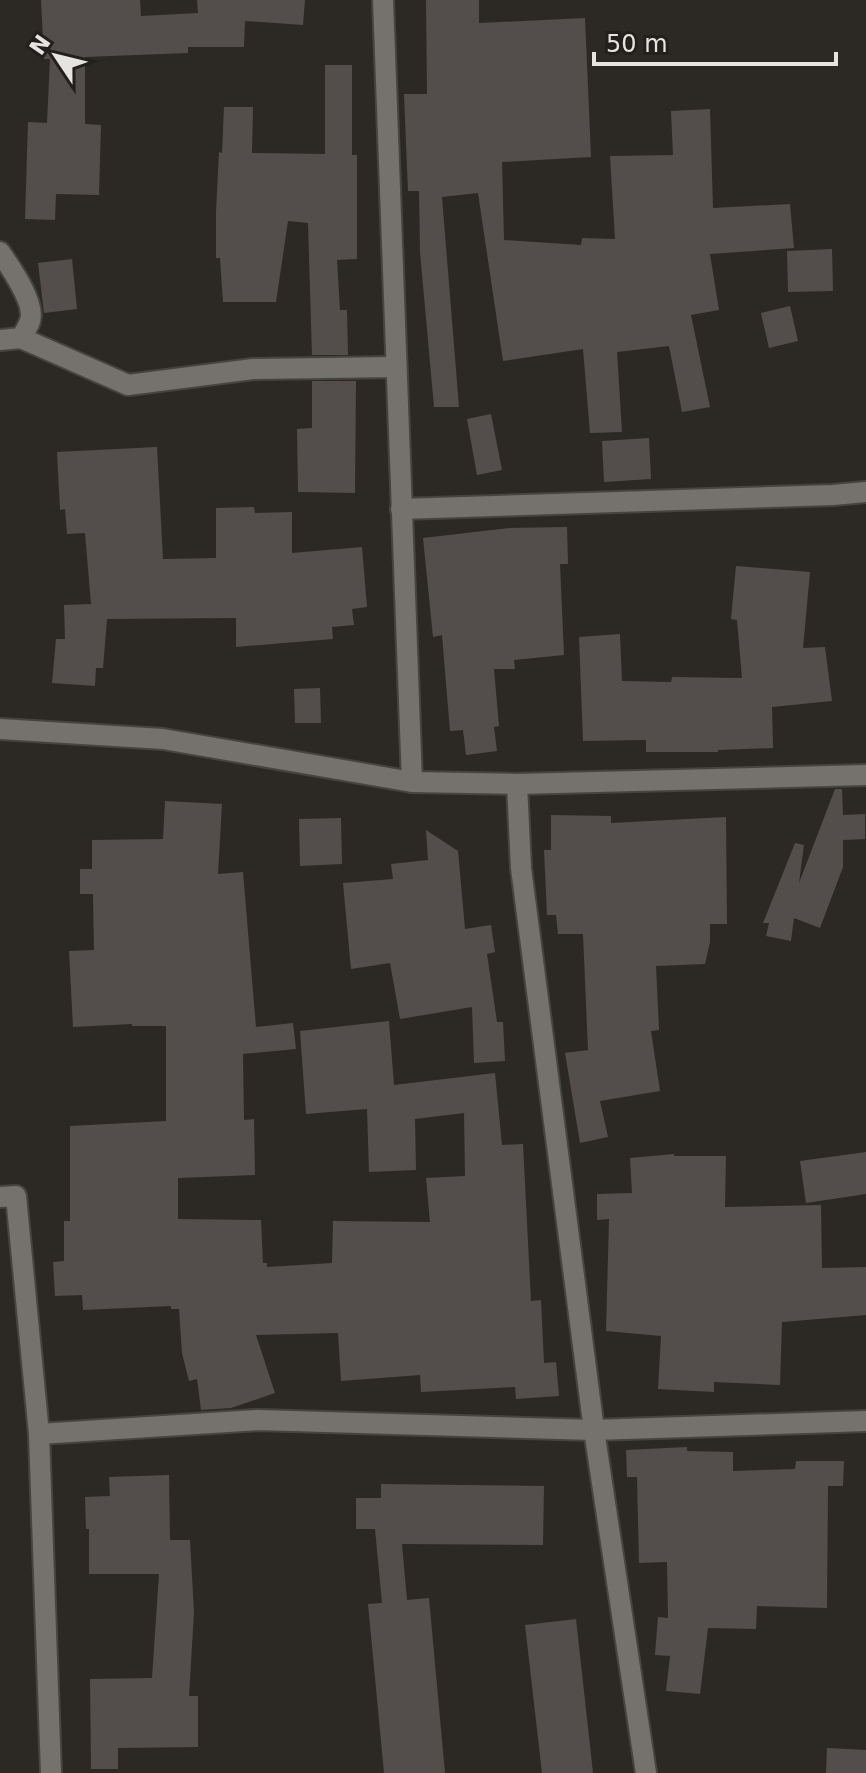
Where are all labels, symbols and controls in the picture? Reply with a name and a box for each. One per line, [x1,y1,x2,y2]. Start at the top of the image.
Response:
north arrow [16,16,96,96]
scale bar [594,16,836,66]
text: N [25,30,56,60]
text: 50 m [606,30,668,58]

